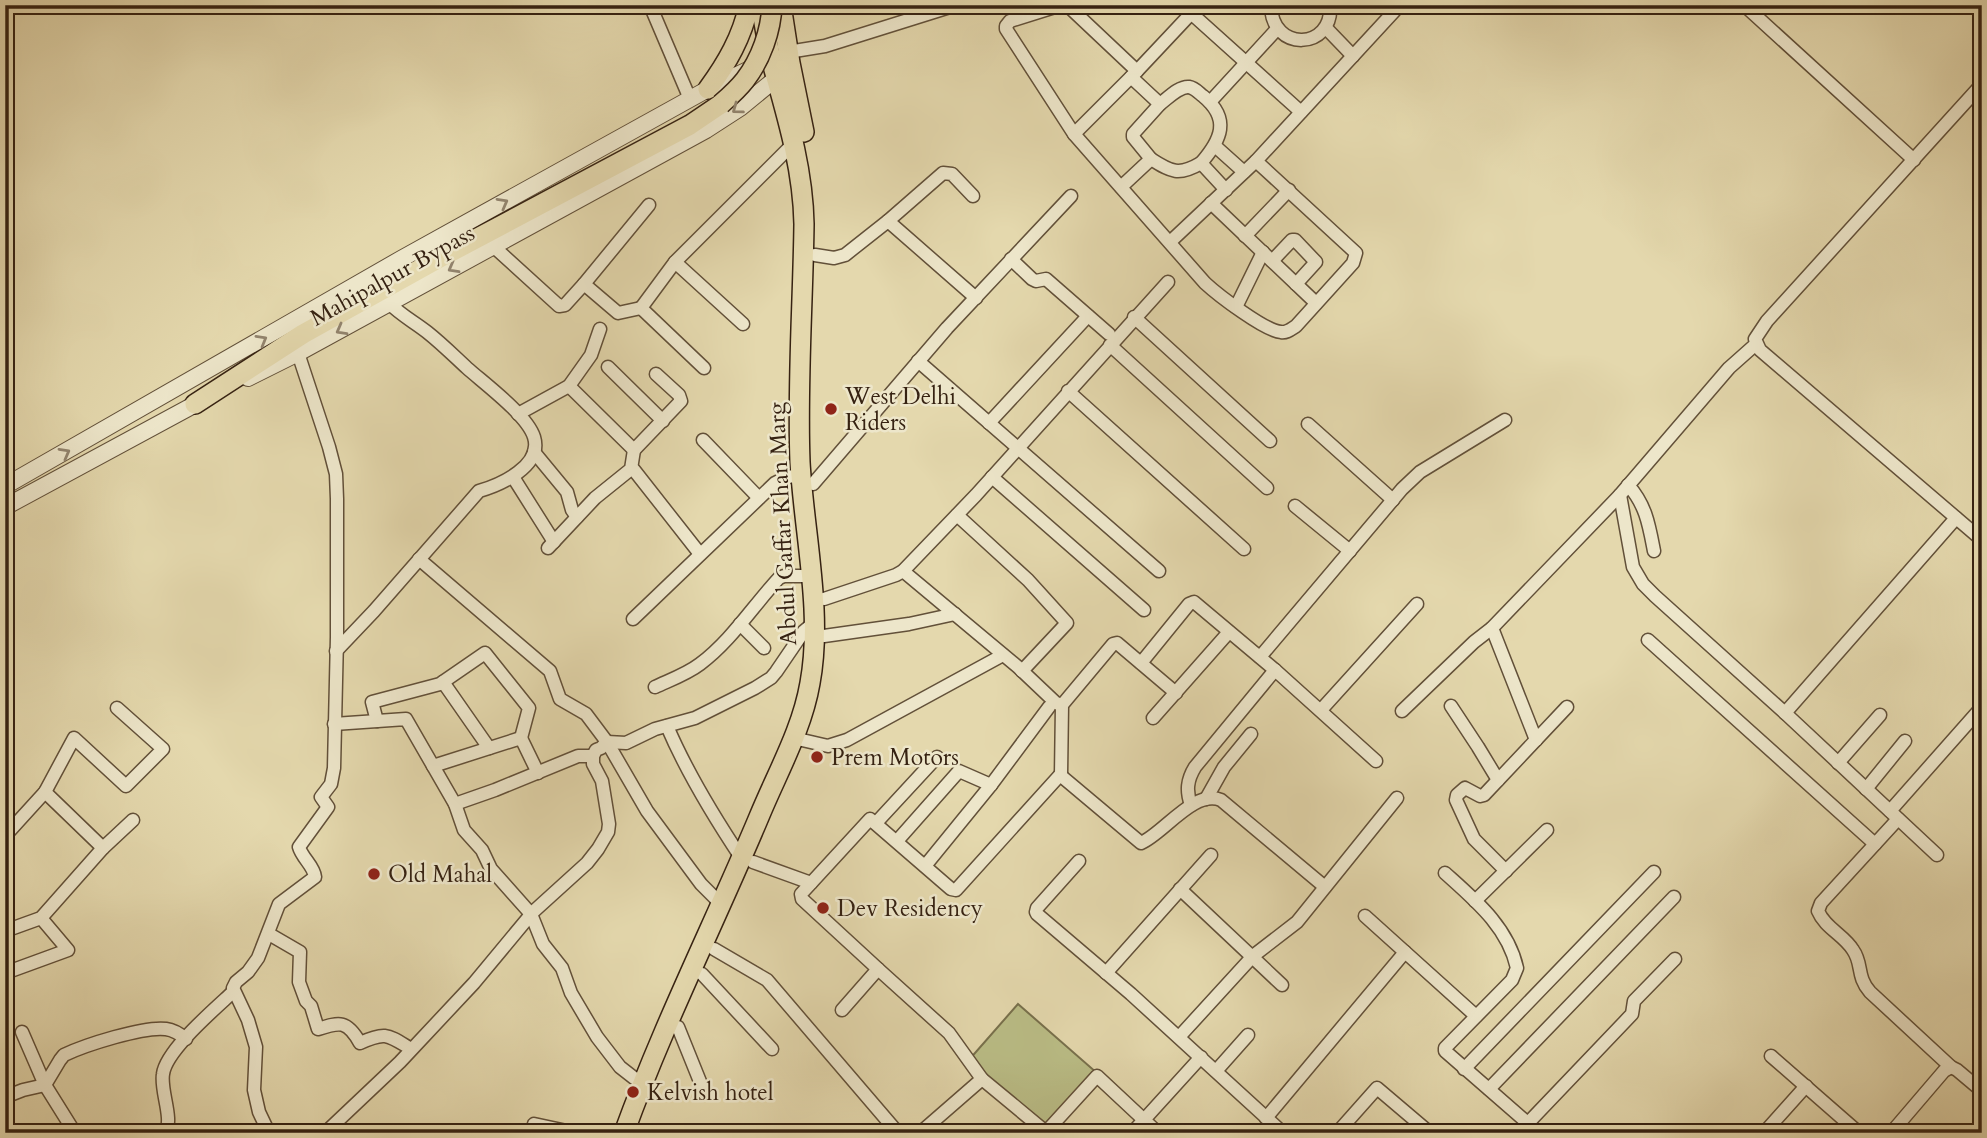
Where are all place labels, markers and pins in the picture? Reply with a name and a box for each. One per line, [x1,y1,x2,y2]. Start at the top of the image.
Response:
place label: West Delhi Riders [844,381,956,438]
marker: West Delhi Riders [823,401,839,417]
place label: Prem Motors [831,742,959,773]
marker: Prem Motors [809,749,825,765]
place label: Old Mahal [388,859,492,890]
marker: Old Mahal [366,866,382,882]
place label: Dev Residency [837,893,983,924]
marker: Dev Residency [815,900,831,916]
place label: Kelvish hotel [647,1077,774,1108]
marker: Kelvish hotel [625,1084,641,1100]

